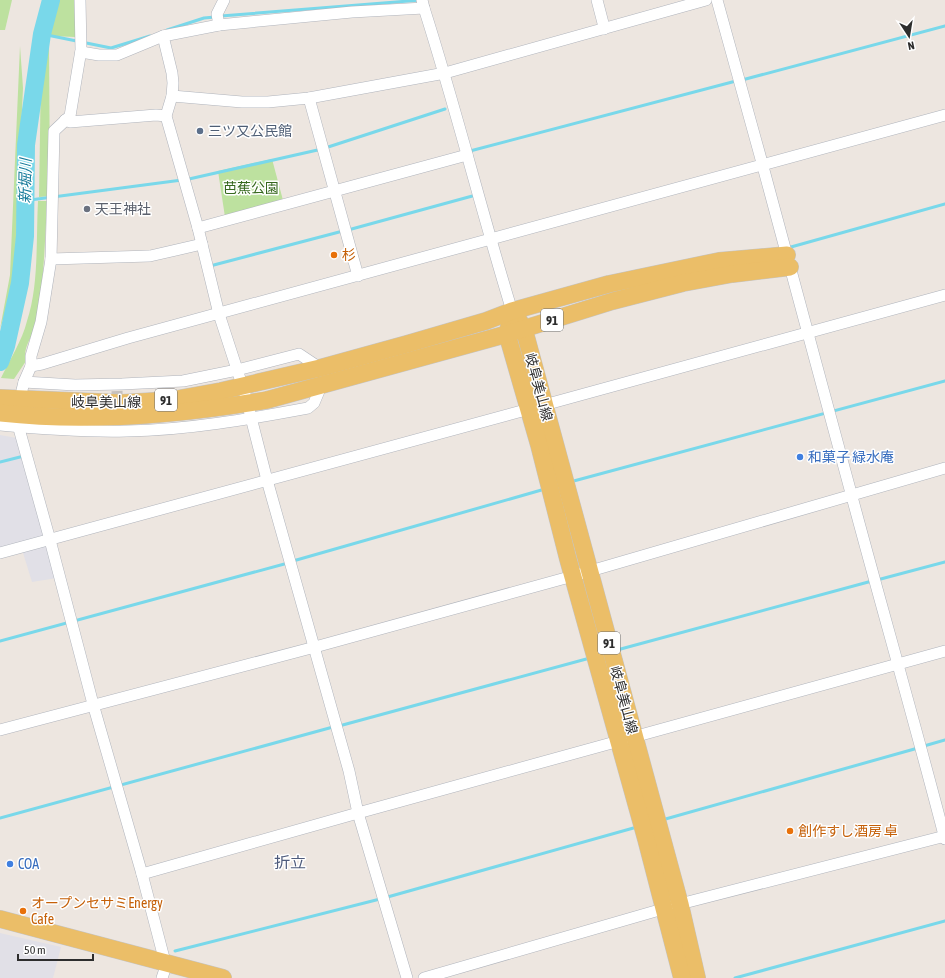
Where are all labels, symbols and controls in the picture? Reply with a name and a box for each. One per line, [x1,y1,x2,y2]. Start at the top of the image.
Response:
north arrow [889,16,929,56]
text: N [907,39,916,52]
place label: 三ツ又公民館 [208,123,292,139]
marker: 三ツ又公民館 [195,126,205,136]
water label: 新堀川 [16,156,34,204]
park label: 芭蕉公園 [223,180,279,196]
place label: 天王神社 [95,201,151,217]
marker: 天王神社 [82,204,92,214]
place label: 杉 [342,247,356,263]
marker: 杉 [329,250,339,260]
road number: 91 [541,309,563,331]
street label: 岐阜美山線 [522,351,556,423]
road number: 91 [155,389,177,411]
street label: 岐阜美山線 [71,394,141,410]
place label: 和菓子 緑水庵 [808,449,894,465]
marker: 和菓子 緑水庵 [795,452,805,462]
road number: 91 [598,632,620,654]
street label: 岐阜美山線 [607,664,641,736]
place label: 創作すし酒房 卓 [798,823,898,839]
marker: 創作すし酒房 卓 [785,826,795,836]
district label: 折立 [274,853,306,871]
place label: COA [18,856,39,872]
marker: COA [5,859,15,869]
place label: オープンセサミEnergy Cafe [31,895,163,927]
marker: オープンセサミEnergy Cafe [18,906,28,916]
scale bar [18,936,93,962]
text: 50 m [24,943,46,957]

